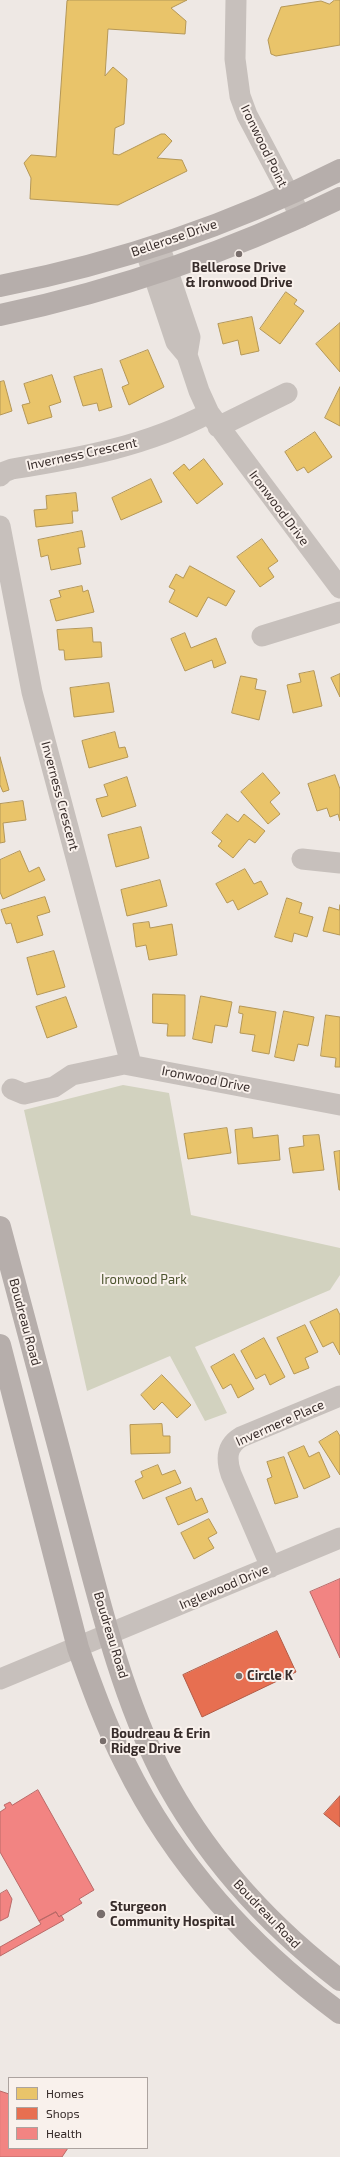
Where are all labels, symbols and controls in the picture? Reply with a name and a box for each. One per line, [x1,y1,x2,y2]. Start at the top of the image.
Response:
street label: Ironwood Point [237,102,291,190]
street label: Bellerose Drive [129,216,219,260]
marker: Bellerose Drive & Ironwood Drive [234,249,244,259]
place label: Bellerose Drive & Ironwood Drive [186,260,292,291]
street label: Inverness Crescent [25,435,139,473]
street label: Ironwood Drive [246,467,312,549]
street label: Inverness Crescent [38,740,82,852]
street label: Ironwood Drive [160,1063,252,1095]
park label: Ironwood Park [101,1272,187,1288]
street label: Boudreau Road [6,1277,44,1367]
street label: Invermere Place [233,1397,327,1449]
street label: Inglewood Drive [177,1561,271,1613]
street label: Boudreau Road [90,1590,132,1680]
place label: Circle K [247,1668,293,1684]
marker: Circle K [234,1671,244,1681]
place label: Boudreau & Erin Ridge Drive [111,1726,210,1757]
marker: Boudreau & Erin Ridge Drive [98,1736,108,1746]
street label: Boudreau Road [230,1876,304,1952]
place label: Sturgeon Community Hospital [110,1899,235,1930]
marker: Sturgeon Community Hospital [95,1908,107,1920]
legend [8,2077,148,2149]
text: Homes [46,2086,84,2100]
text: Shops [46,2106,80,2120]
text: Health [46,2126,82,2140]

